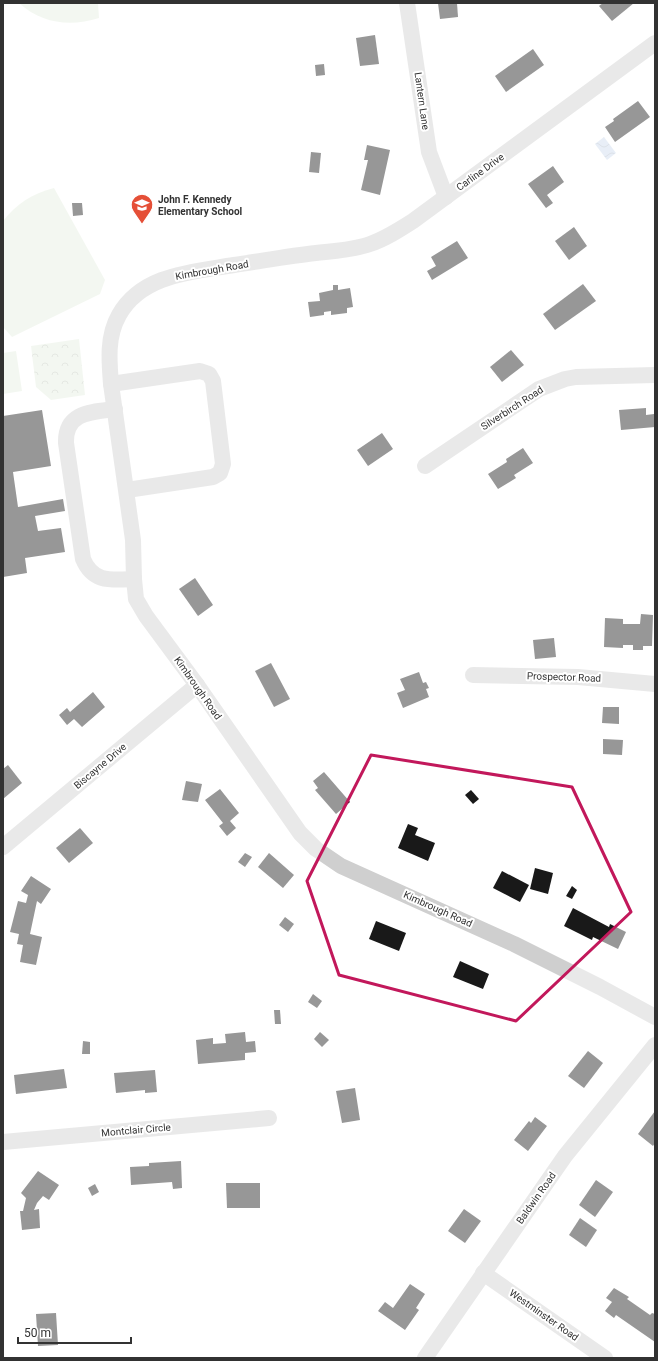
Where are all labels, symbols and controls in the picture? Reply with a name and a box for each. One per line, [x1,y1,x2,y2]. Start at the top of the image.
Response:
street label: Lantern Lane [413,72,431,130]
street label: Carline Drive [454,151,506,193]
school or university icon: John F. Kennedy Elementary School [129,192,155,225]
place label: John F. Kennedy Elementary School [158,194,243,217]
street label: Kimbrough Road [175,258,249,282]
street label: Silverbirch Road [479,384,545,432]
street label: Kimbrough Road [172,654,224,722]
street label: Prospector Road [527,670,601,684]
street label: Biscayne Drive [72,741,128,791]
street label: Kimbrough Road [402,889,474,929]
street label: Montclair Circle [101,1121,171,1139]
street label: Baldwin Road [514,1170,558,1226]
street label: Westminster Road [507,1287,581,1343]
scale bar [18,1319,131,1345]
text: 50 m [24,1326,51,1340]

